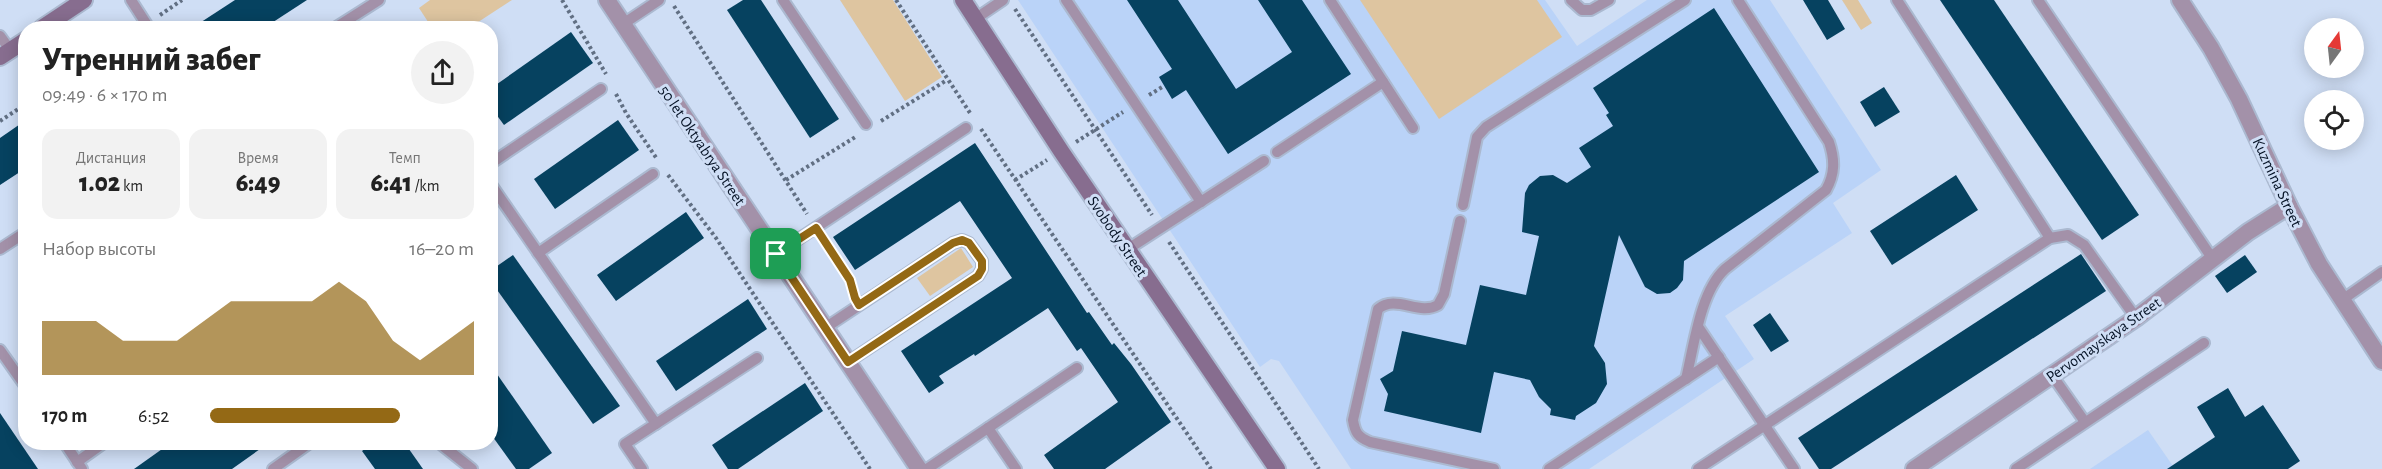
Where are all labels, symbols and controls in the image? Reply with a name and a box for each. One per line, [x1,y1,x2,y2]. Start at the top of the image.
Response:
north arrow [2304,18,2364,78]
map controls [2304,18,2364,150]
button: share [411,41,474,104]
text: Утренний забег [42,44,261,77]
street label: 50 let Oktyabrya Street [655,83,748,209]
text: 09:49 · 6 × 170 m [42,85,167,105]
button: locate [2304,90,2364,150]
street label: Kuzmina Street [2250,136,2305,229]
text: Дистанция [76,150,146,166]
text: Время [237,150,279,166]
text: Темп [389,150,421,166]
text: 1.02 [79,170,120,196]
text: 6:49 [236,170,280,196]
text: 6:41 [371,170,412,196]
text: km [120,178,143,194]
text: /km [412,178,439,194]
street label: Svobody Street [1084,193,1150,280]
pin [750,228,801,279]
icon: arrive [759,237,792,270]
text: Набор высоты [42,239,156,259]
text: 16–20 m [409,239,474,259]
street label: Pervomayskaya Street [2043,294,2164,386]
text: 170 m [42,406,87,426]
text: 6:52 [138,406,169,426]

